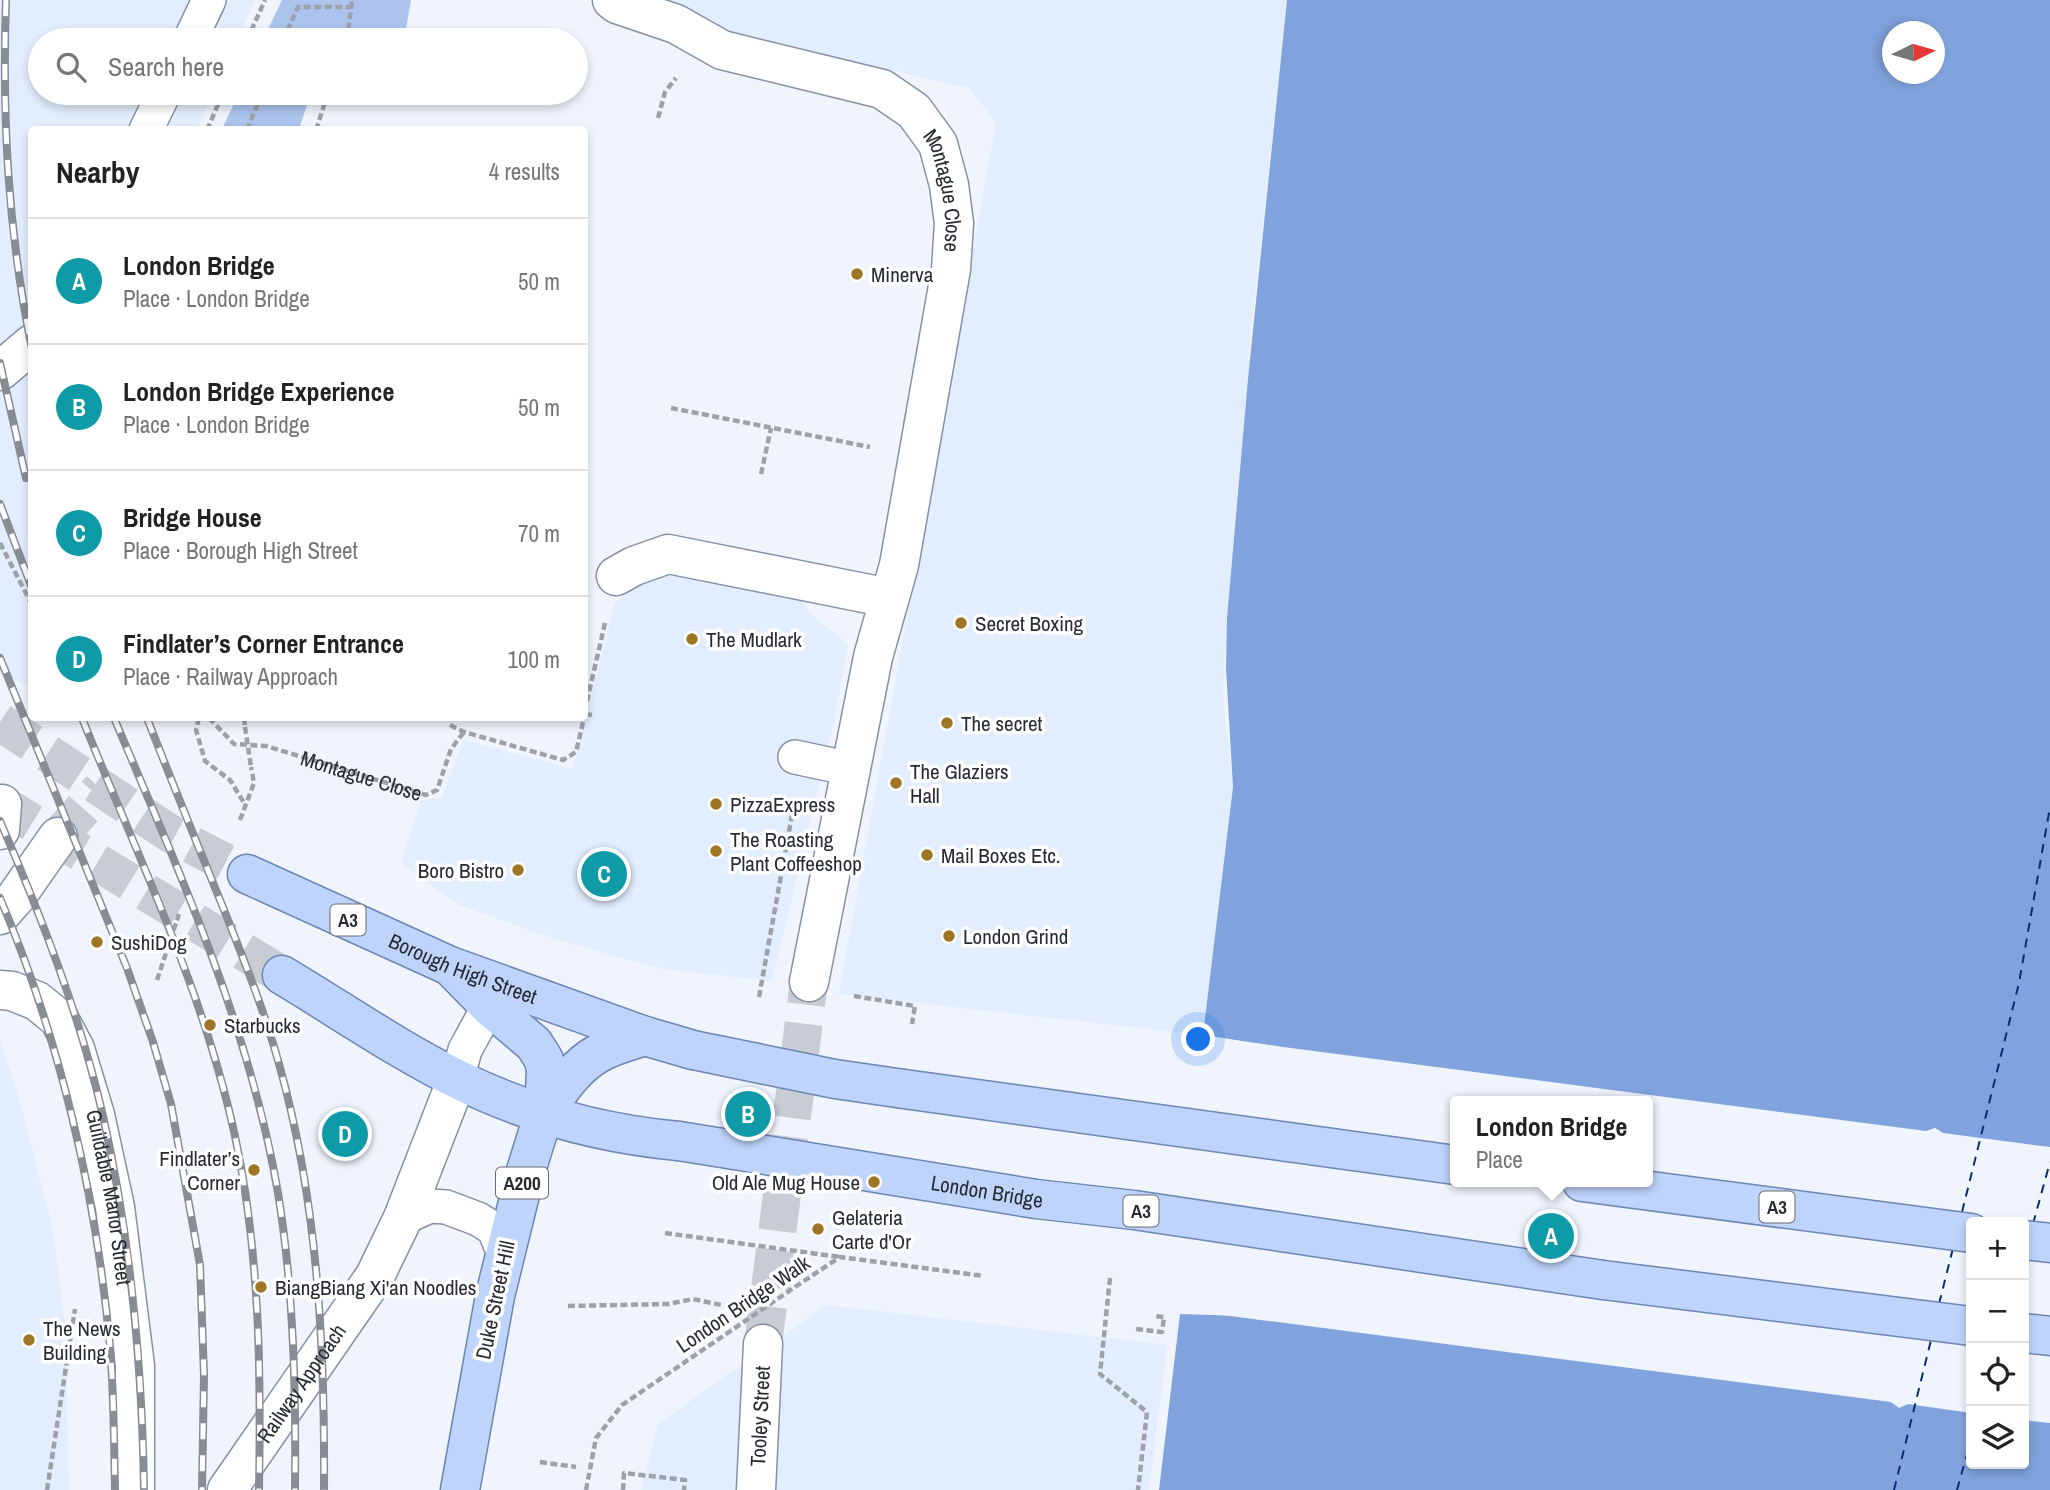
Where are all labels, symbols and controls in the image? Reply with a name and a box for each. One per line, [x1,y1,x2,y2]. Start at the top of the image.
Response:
north arrow [1882,21,1945,84]
search box [28,28,588,105]
icon: search [52,48,90,86]
text: Search here [108,49,224,84]
street label: Montague Close [917,123,969,253]
text: Nearby [56,152,139,192]
text: 4 results [489,156,560,187]
text: London Bridge [123,248,275,283]
place label: Minerva [871,260,934,289]
text: A [72,266,86,297]
text: 50 m [518,266,560,297]
marker: Minerva [849,266,865,282]
text: Place · London Bridge [123,283,310,314]
text: London Bridge Experience [123,374,394,409]
text: B [72,392,86,423]
text: 50 m [518,392,560,423]
text: Place · London Bridge [123,409,310,440]
text: Bridge House [123,500,262,535]
text: C [72,518,86,549]
text: 70 m [518,518,560,549]
text: Place · Borough High Street [123,535,358,566]
place label: Secret Boxing [975,609,1084,638]
marker: Secret Boxing [953,615,969,631]
place label: The Mudlark [706,625,802,654]
text: Findlater’s Corner Entrance [123,626,404,661]
marker: The Mudlark [684,631,700,647]
text: D [72,644,86,675]
text: 100 m [508,644,560,675]
text: Place · Railway Approach [123,661,338,692]
place label: The secret [961,709,1043,738]
marker: The secret [939,715,955,731]
street label: Montague Close [297,743,426,807]
place label: The Glaziers Hall [910,757,1009,810]
marker: The Glaziers Hall [888,775,904,791]
place label: PizzaExpress [730,790,835,819]
marker: PizzaExpress [708,796,724,812]
place label: The Roasting Plant Coffeeshop [730,825,862,878]
place label: Mail Boxes Etc. [941,841,1061,870]
marker: The Roasting Plant Coffeeshop [708,843,724,859]
marker: Mail Boxes Etc. [919,847,935,863]
pin: C [581,848,627,900]
place label: Boro Bistro [418,856,504,885]
marker: Boro Bistro [510,862,526,878]
road number: A3 [330,904,366,936]
place label: London Grind [963,922,1068,951]
street label: Borough High Street [384,926,541,1011]
place label: SushiDog [111,928,187,957]
marker: London Grind [941,928,957,944]
marker: SushiDog [89,934,105,950]
place label: Starbucks [224,1011,301,1040]
marker: Starbucks [202,1017,218,1033]
your location [1181,1022,1215,1056]
pin: B [725,1088,771,1140]
popup [1450,1096,1653,1187]
street label: Guildable Manor Street [80,1107,139,1287]
pin: D [322,1108,368,1160]
text: London Bridge [1476,1109,1627,1144]
place label: Findlater’s Corner [159,1144,240,1197]
text: Place [1476,1144,1523,1175]
marker: Findlater’s Corner [246,1162,262,1178]
road number: A200 [496,1168,548,1198]
place label: Old Ale Mug House [712,1168,860,1197]
street label: London Bridge [929,1168,1044,1214]
marker: Old Ale Mug House [866,1174,882,1190]
road number: A3 [1760,1191,1795,1222]
road number: A3 [1124,1196,1158,1226]
place label: Gelateria Carte d'Or [832,1203,911,1256]
pin: A [1528,1210,1574,1262]
map controls [1966,1217,2029,1469]
button: + [1966,1217,2029,1280]
marker: Gelateria Carte d'Or [810,1221,826,1237]
street label: Duke Street Hill [468,1238,522,1362]
street label: London Bridge Walk [670,1248,816,1359]
place label: BiangBiang Xi'an Noodles [275,1273,476,1302]
marker: BiangBiang Xi'an Noodles [253,1279,269,1295]
button: − [1966,1280,2029,1343]
place label: The News Building [43,1314,121,1367]
street label: Railway Approach [250,1318,352,1448]
marker: The News Building [21,1332,37,1348]
button: locate [1966,1343,2029,1406]
street label: Tooley Street [743,1365,776,1467]
button: layers [1966,1406,2029,1469]

